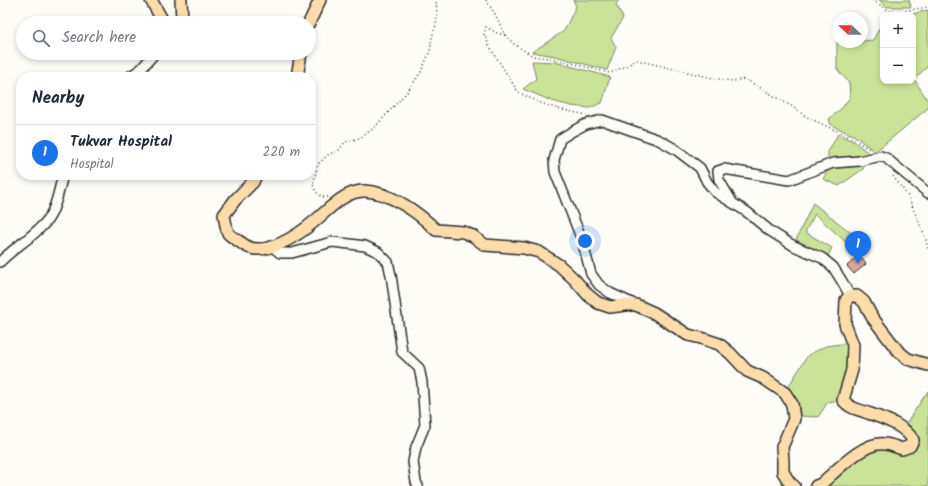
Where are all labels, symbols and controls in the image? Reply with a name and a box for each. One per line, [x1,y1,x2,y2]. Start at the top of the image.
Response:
north arrow [832,12,868,48]
map controls [880,12,916,84]
button: + [880,12,916,48]
search box [16,16,316,60]
text: Search here [62,26,136,50]
icon: search [30,27,52,49]
button: − [880,48,916,84]
text: Nearby [32,85,84,112]
text: Tukvar Hospital [70,130,172,154]
text: 1 [43,142,47,163]
text: 220 m [263,142,300,163]
text: Hospital [70,154,114,175]
your location [575,231,595,251]
pin: 1 [845,231,871,264]

